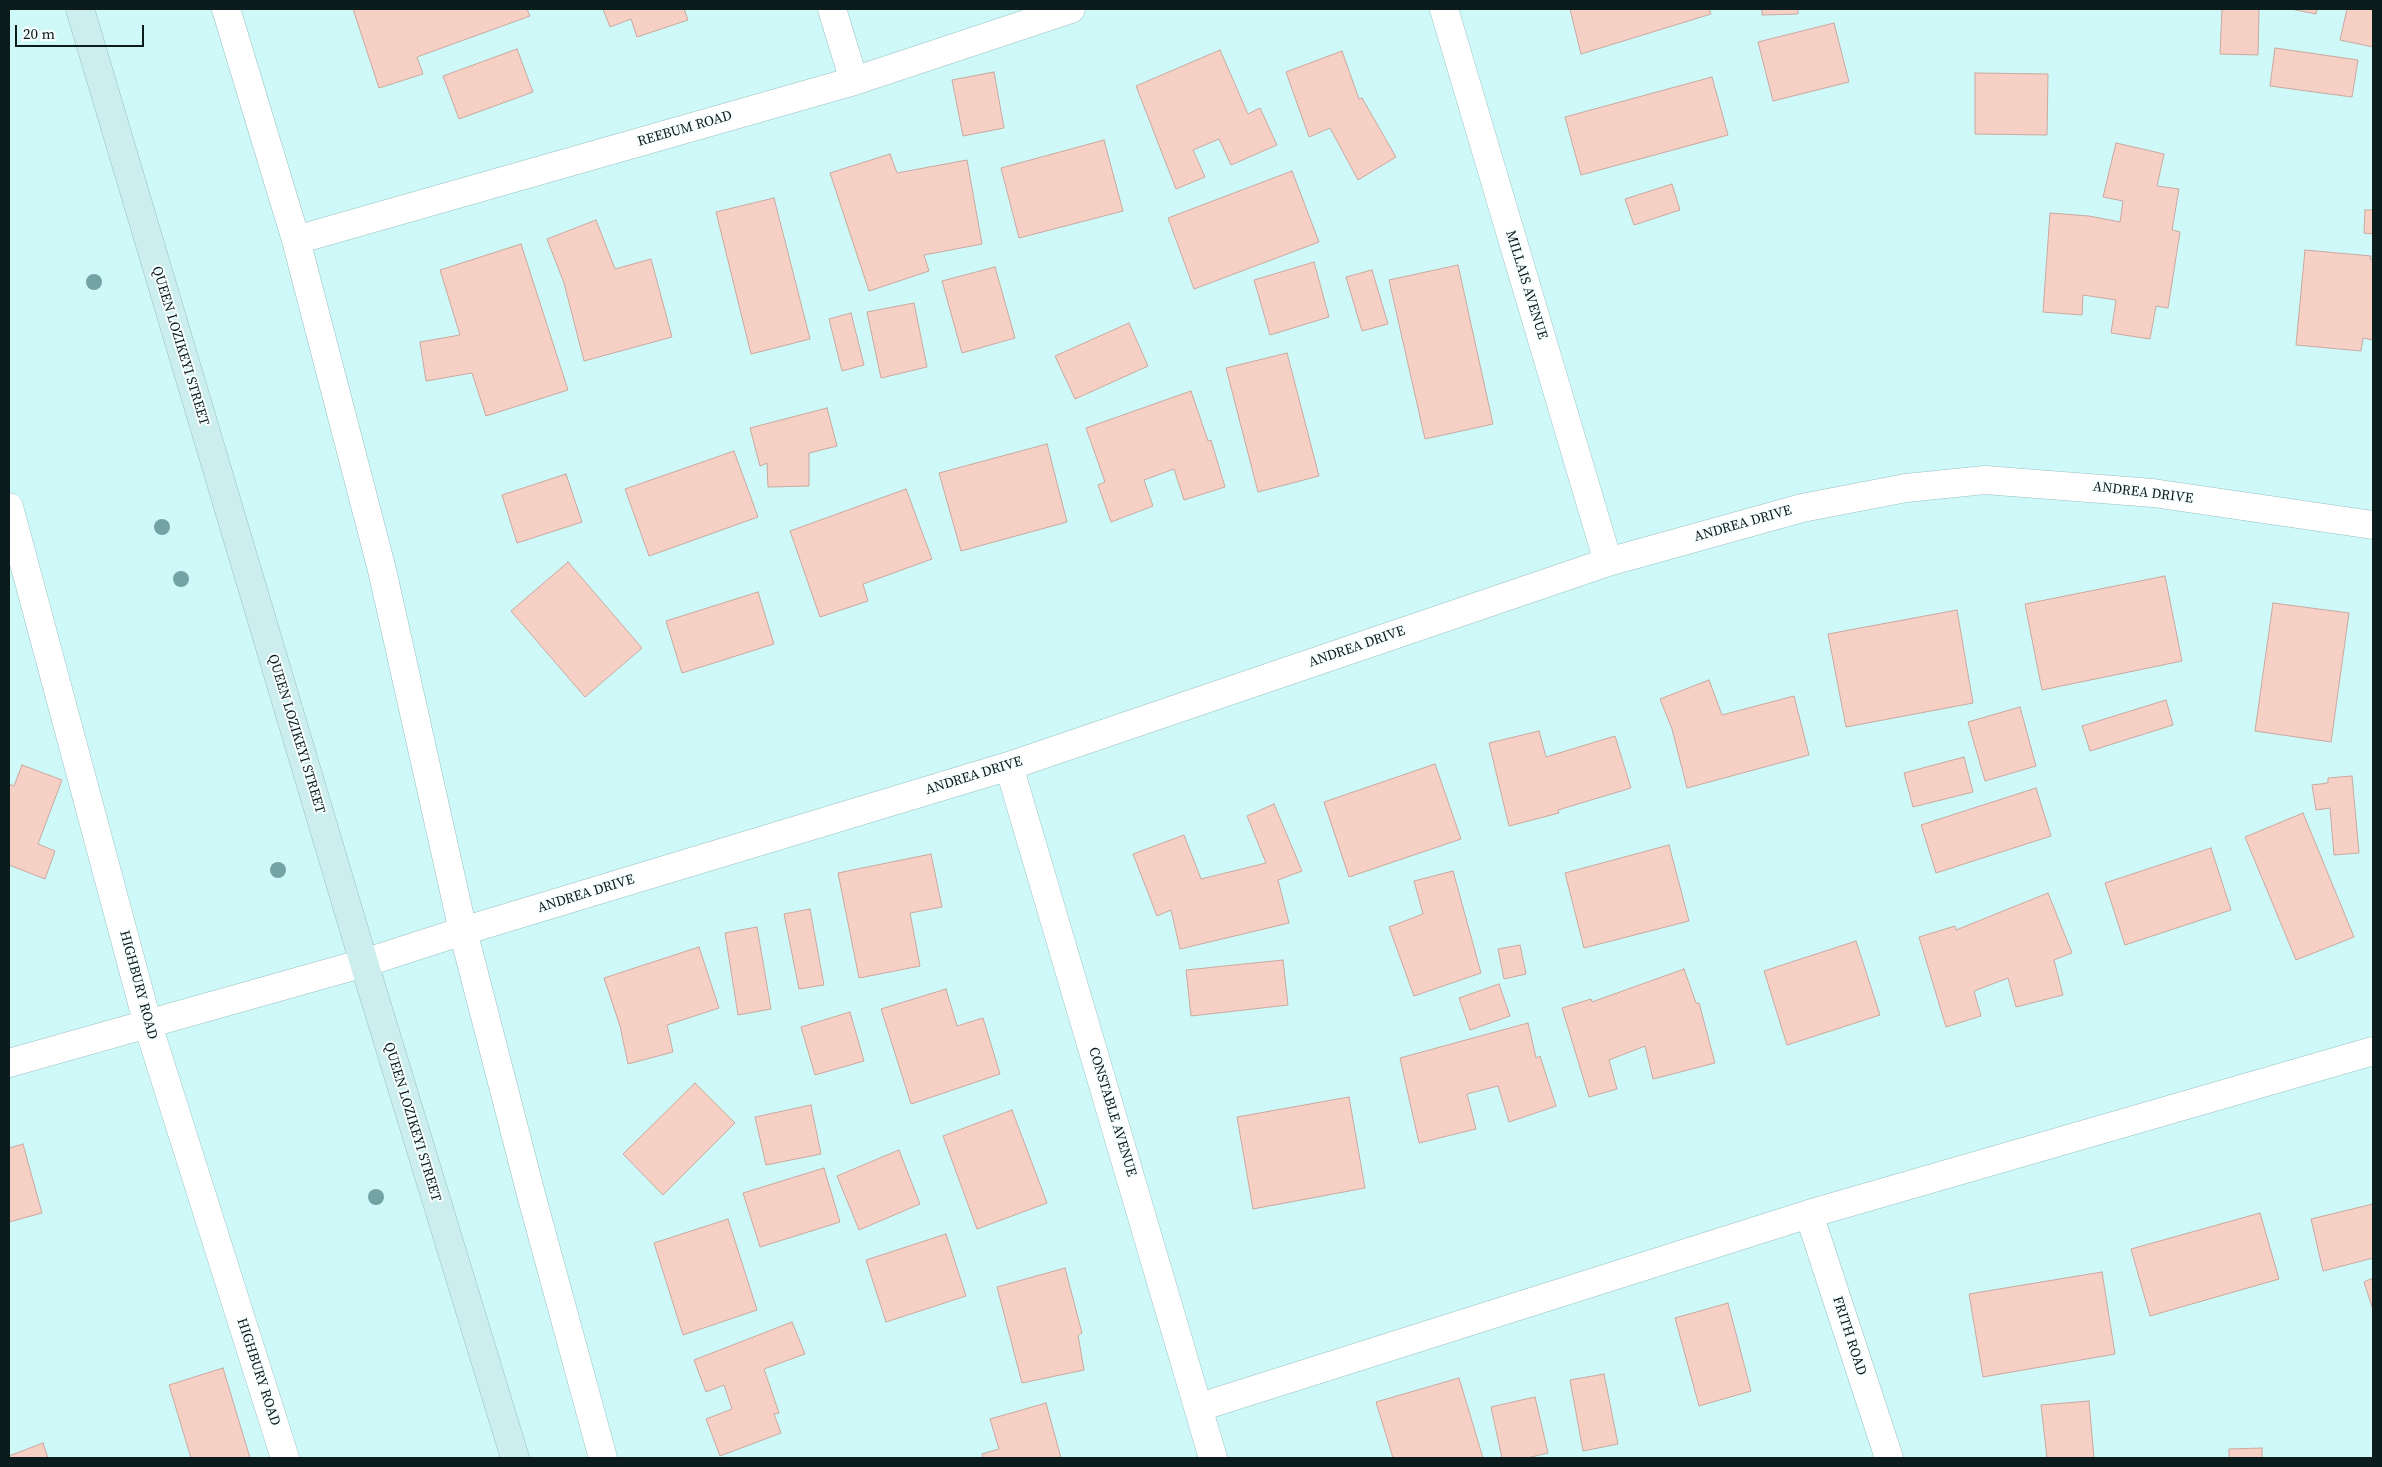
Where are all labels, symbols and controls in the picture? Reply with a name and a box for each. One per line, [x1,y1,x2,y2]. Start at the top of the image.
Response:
scale bar [18,15,146,47]
text: 20 m [23,23,55,44]
street label: REEBUM ROAD [636,107,734,151]
street label: MILLAIS AVENUE [1501,229,1551,341]
street label: QUEEN LOZIKEYI STREET [148,264,212,428]
street label: ANDREA DRIVE [2092,479,2194,507]
street label: ANDREA DRIVE [1692,502,1794,546]
street label: ANDREA DRIVE [1307,623,1407,671]
street label: QUEEN LOZIKEYI STREET [264,652,328,816]
street label: ANDREA DRIVE [923,753,1025,799]
street label: ANDREA DRIVE [535,871,637,917]
street label: HIGHBURY ROAD [115,929,161,1041]
street label: QUEEN LOZIKEYI STREET [380,1040,444,1204]
street label: CONSTABLE AVENUE [1084,1045,1140,1179]
street label: FRITH ROAD [1828,1294,1870,1378]
street label: HIGHBURY ROAD [233,1316,283,1428]

